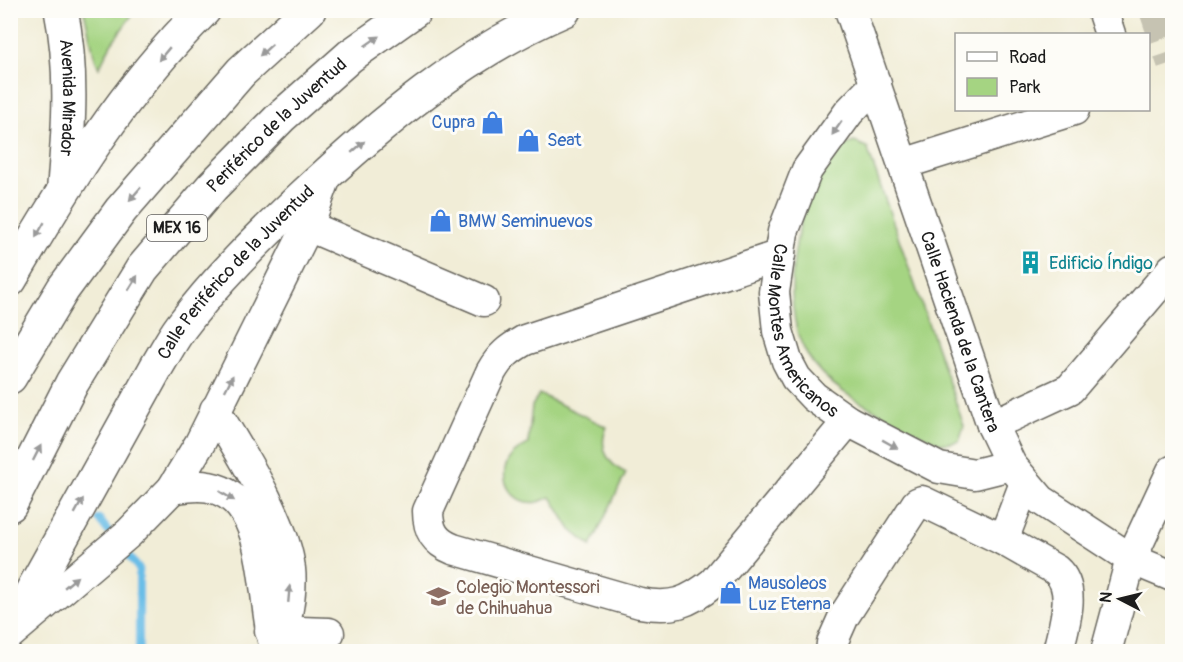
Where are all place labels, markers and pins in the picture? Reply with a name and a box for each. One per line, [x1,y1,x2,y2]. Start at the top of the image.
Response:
shop icon: Cupra [480,109,506,135]
place label: Cupra [432,111,475,134]
shop icon: Seat [516,127,542,153]
place label: Seat [547,129,582,152]
shop icon: BMW Seminuevos [427,208,453,234]
place label: BMW Seminuevos [458,210,593,233]
building icon: Edificio Índigo [1018,250,1044,276]
place label: Edificio Índigo [1049,252,1153,275]
place label: Mausoleos Luz Eterna [748,572,831,616]
place label: Colegio Montessori de Chihuahua [456,576,600,620]
shop icon: Mausoleos Luz Eterna [717,580,743,606]
school or university icon: Colegio Montessori de Chihuahua [425,584,451,610]

